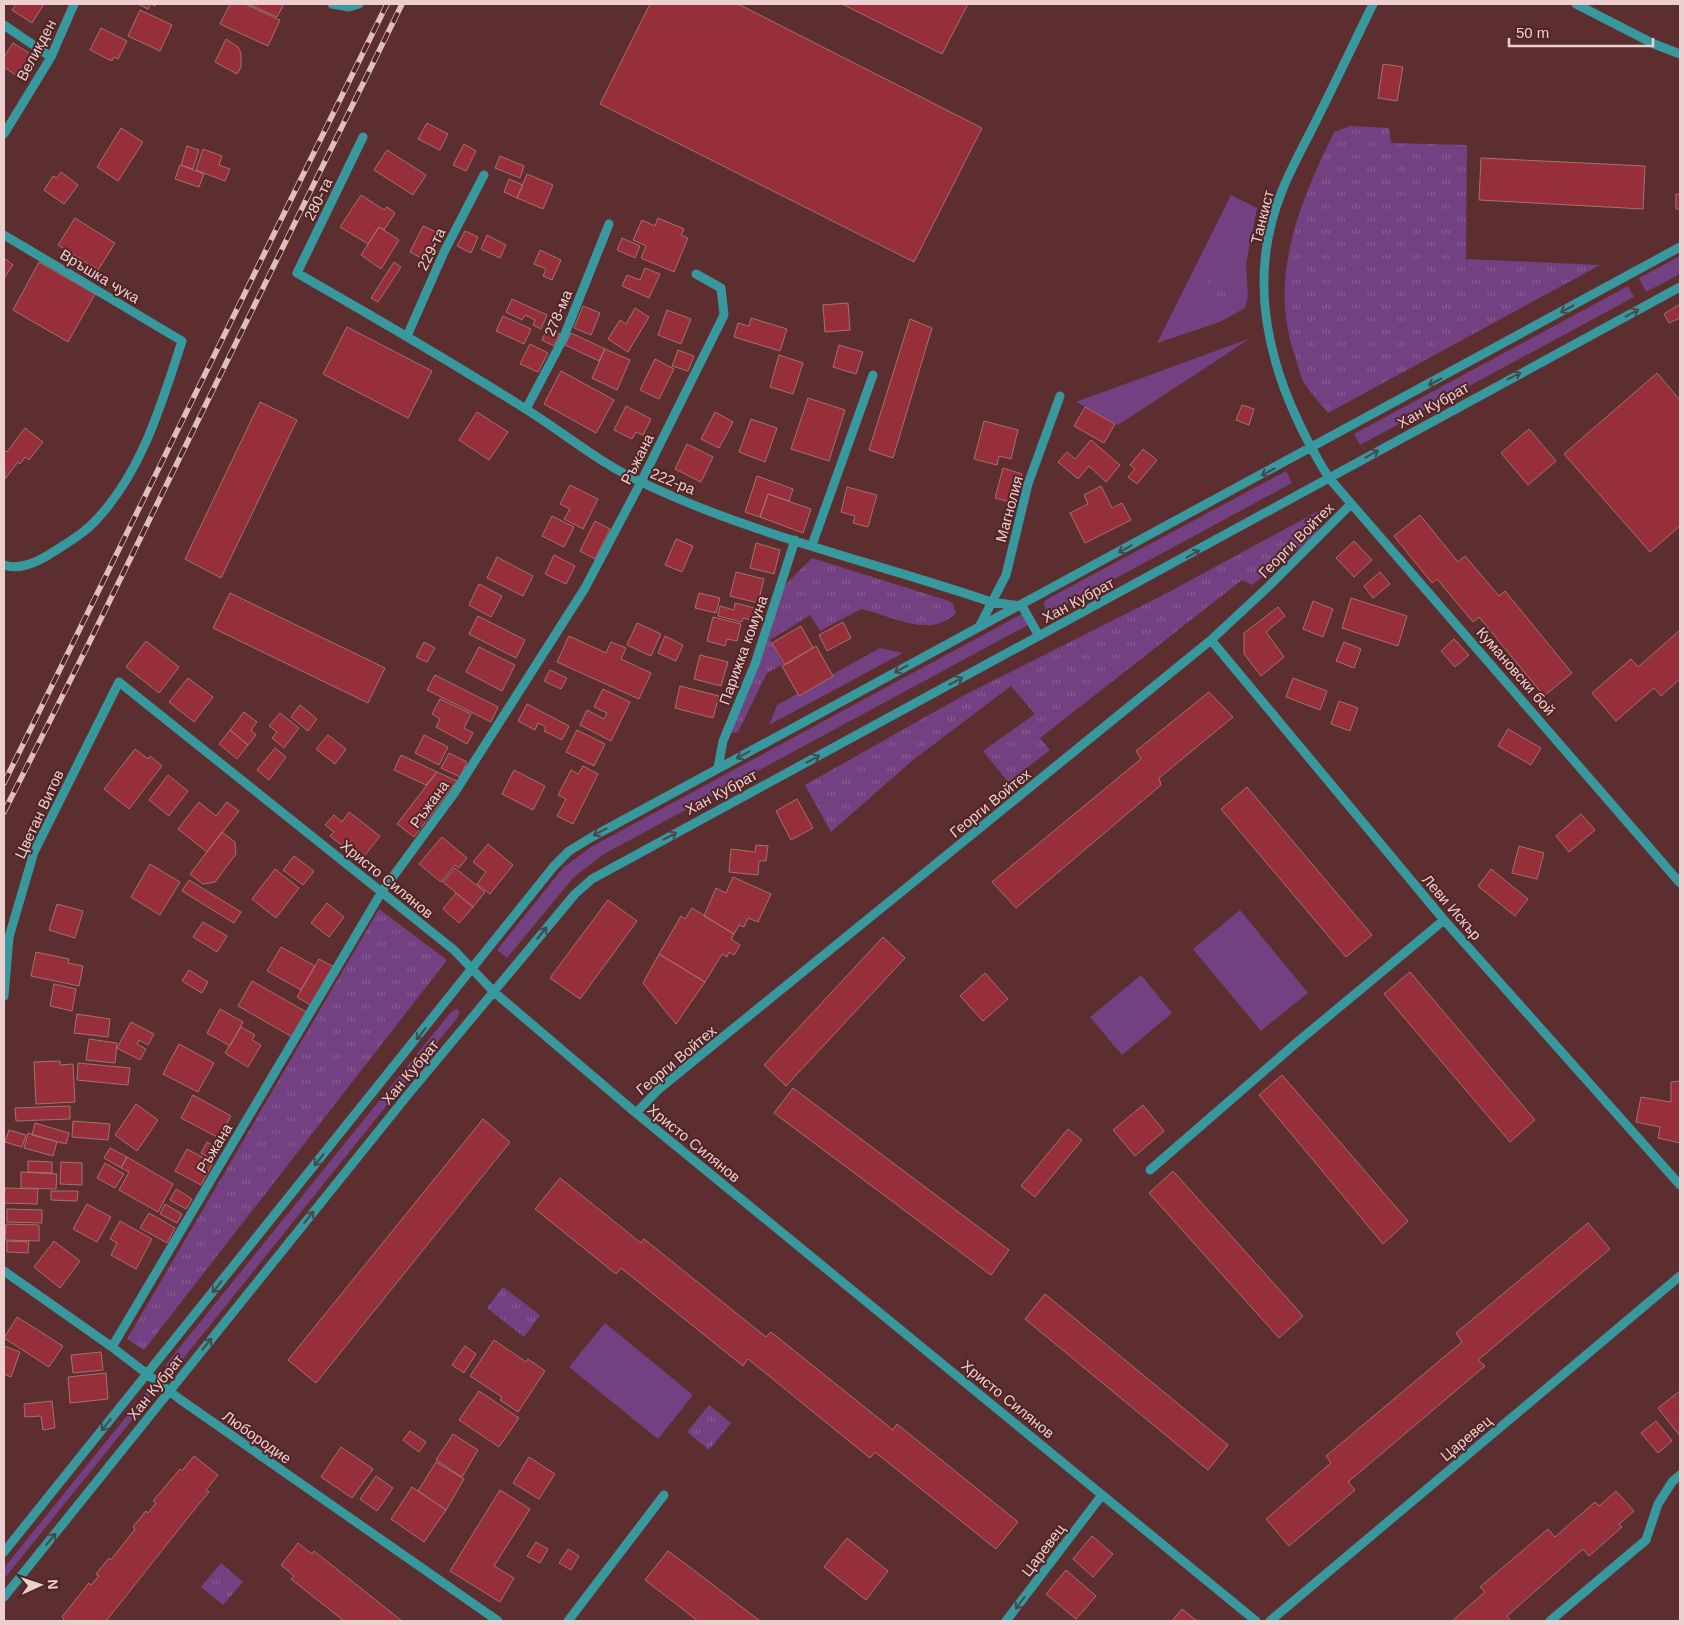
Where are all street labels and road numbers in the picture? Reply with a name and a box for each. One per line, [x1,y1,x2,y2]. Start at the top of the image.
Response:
street label: Великден [13,16,59,84]
street label: 280-та [300,174,336,223]
street label: Танкист [1247,188,1277,245]
street label: 229-та [413,224,449,273]
street label: Връшка чука [57,246,143,307]
street label: 278-ма [541,287,576,339]
street label: Хан Кубрат [1394,378,1472,432]
street label: Ръжана [617,430,657,487]
street label: 222-ра [648,464,698,498]
street label: Магнолия [992,474,1026,544]
street label: Георги Войтех [1255,499,1337,581]
street label: Хан Кубрат [1039,574,1117,626]
street label: Парижка комуна [715,592,771,707]
street label: Кумановски бой [1473,624,1559,718]
street label: Георги Войтех [946,765,1034,841]
street label: Хан Кубрат [682,766,760,818]
street label: Цветан Витов [11,767,67,861]
street label: Ръжана [406,776,452,831]
street label: Христо Силянов [337,836,437,922]
street label: Леви Искър [1419,871,1485,943]
street label: Георги Войтех [633,1021,720,1098]
street label: Хан Кубрат [378,1036,442,1108]
street label: Христо Силянов [644,1100,744,1186]
street label: Ръжана [193,1120,236,1176]
street label: Хан Кубрат [124,1351,187,1423]
street label: Христо Силянов [958,1356,1058,1442]
street label: Любородие [219,1407,295,1467]
street label: Царевец [1437,1412,1495,1464]
street label: Царевец [1018,1520,1068,1580]

